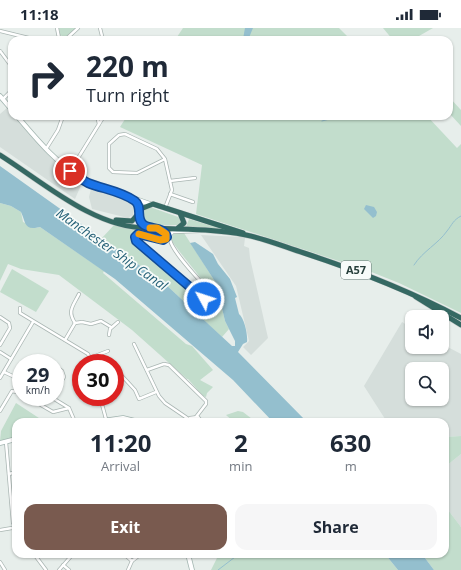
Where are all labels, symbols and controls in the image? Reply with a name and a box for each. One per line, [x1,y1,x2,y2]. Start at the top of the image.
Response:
text: 11:18 [20,4,59,24]
text: 220 m [86,47,169,85]
icon: right [20,52,72,104]
text: Turn right [86,83,169,107]
pin [53,154,87,188]
icon: arrive [59,160,81,182]
water label: Manchester Ship Canal [53,204,172,295]
road number: A57 [341,261,371,279]
position arrow [183,278,225,320]
map controls [405,310,449,406]
button: sound [405,310,449,354]
speed limit sign: 30 [72,354,124,406]
text: 29 [27,361,49,388]
button: search [405,362,449,406]
text: km/h [26,383,50,397]
text: 11:20 [90,426,151,459]
text: 2 [234,426,248,459]
text: 630 [330,426,371,459]
text: Arrival [101,457,140,475]
text: min [229,457,252,475]
text: m [345,457,357,475]
button: Exit [24,504,227,550]
button: Share [235,504,437,550]

